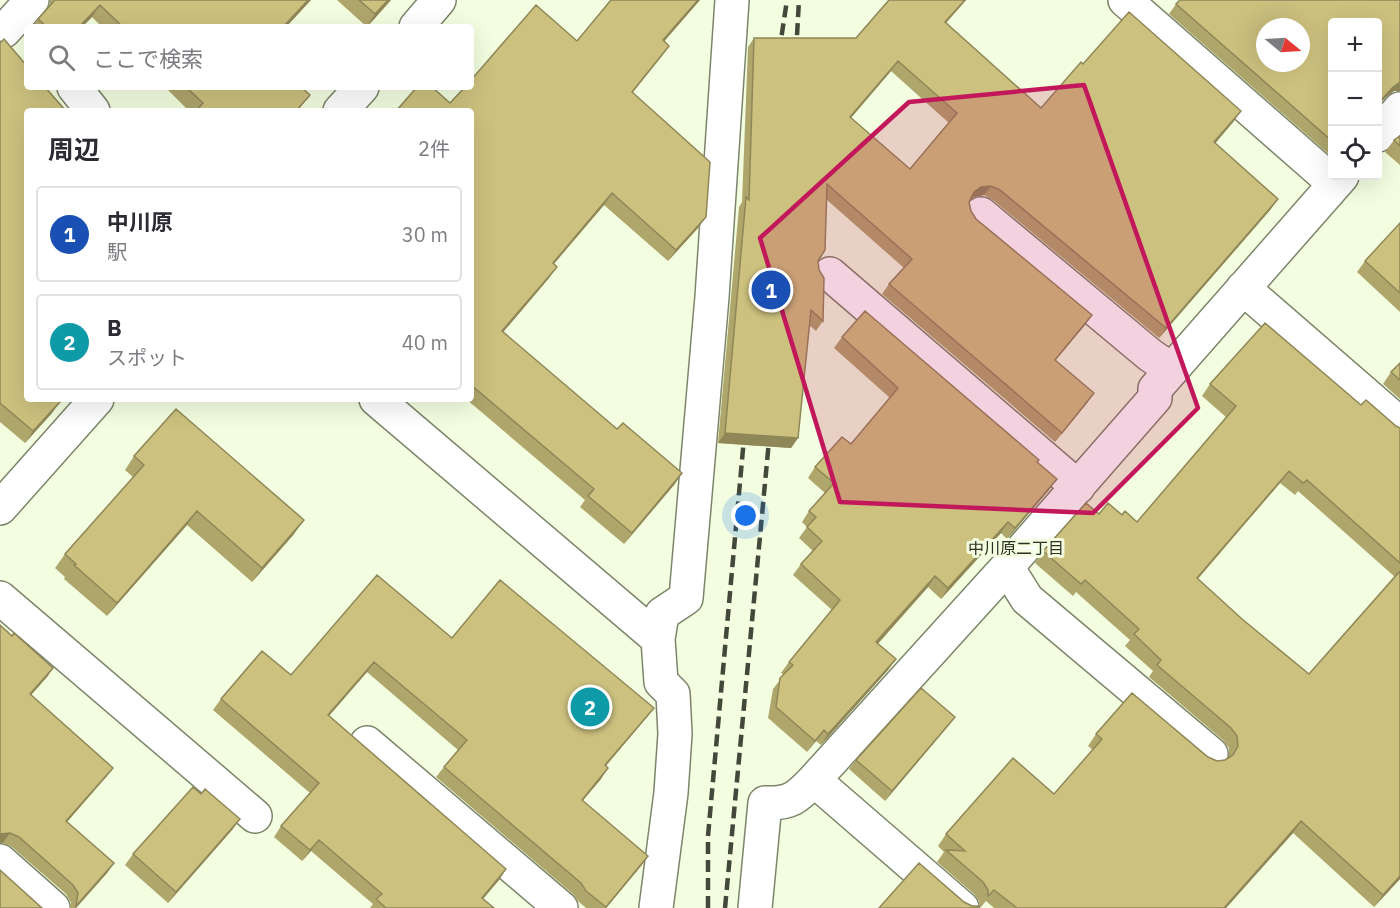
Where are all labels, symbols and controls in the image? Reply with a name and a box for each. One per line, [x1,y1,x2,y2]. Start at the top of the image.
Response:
north arrow [1256,18,1310,72]
map controls [1328,18,1382,180]
button: + [1328,18,1382,72]
search box [24,24,474,90]
icon: search [45,41,78,74]
text: ここで検索 [93,44,203,73]
button: − [1328,72,1382,126]
button: locate [1328,126,1382,180]
text: 周辺 [48,132,100,166]
text: 2件 [418,135,450,162]
text: 中川原 [107,207,173,236]
text: 1 [64,221,76,248]
text: 30 m [402,221,448,248]
text: 駅 [107,238,127,265]
pin: 1 [752,268,790,312]
text: B [107,313,122,342]
text: 2 [64,329,76,356]
text: 40 m [402,329,448,356]
text: スポット [107,344,187,371]
your location [731,501,760,530]
district label: 中川原二丁目 [968,538,1064,558]
pin: 2 [570,684,610,730]

